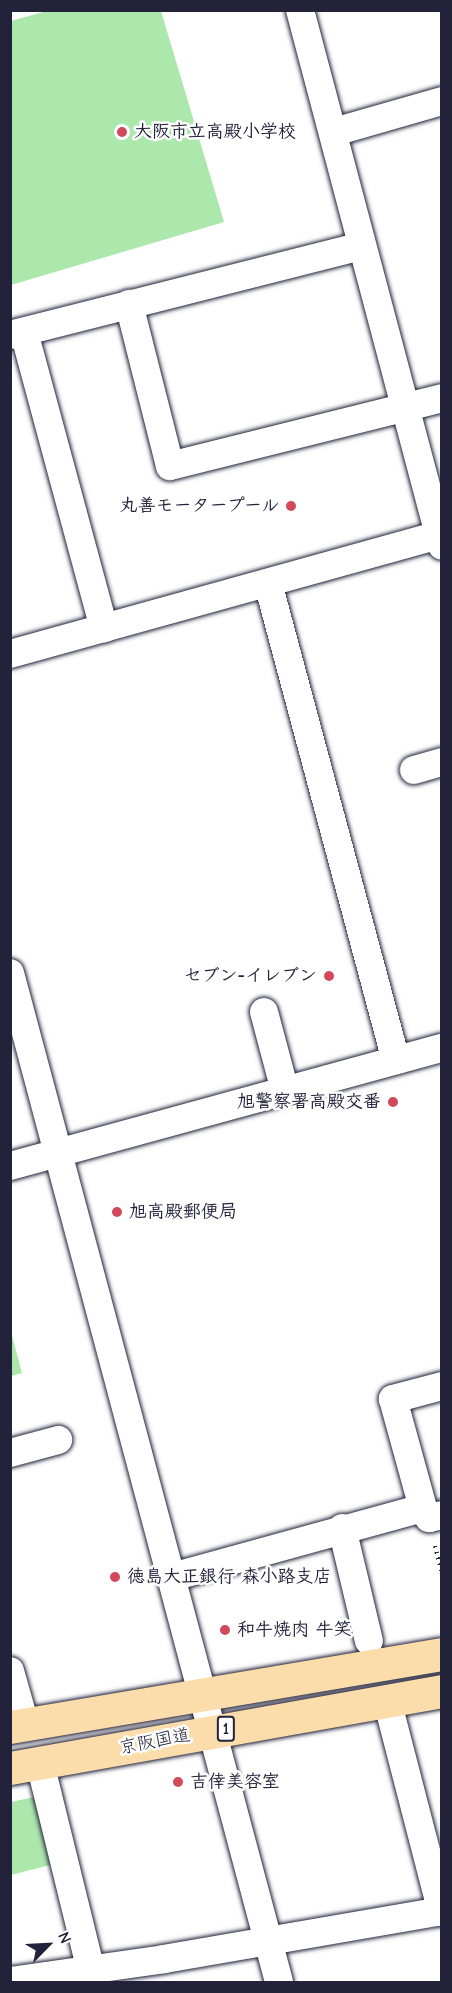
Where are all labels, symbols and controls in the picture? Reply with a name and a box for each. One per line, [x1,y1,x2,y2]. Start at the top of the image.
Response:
place label: 大阪市立高殿小学校 [134,121,296,143]
marker: 大阪市立高殿小学校 [115,125,129,139]
place label: 丸善モータープール [118,495,279,517]
marker: 丸善モータープール [284,499,298,513]
place label: セブン-イレブン [184,965,317,987]
marker: セブン-イレブン [322,969,336,983]
place label: 旭警察署高殿交番 [237,1091,381,1113]
marker: 旭警察署高殿交番 [386,1095,400,1109]
place label: 旭高殿郵便局 [129,1201,237,1223]
marker: 旭高殿郵便局 [110,1205,124,1219]
place label: 徳島大正銀行 森小路支店 [127,1566,331,1588]
marker: 徳島大正銀行 森小路支店 [108,1570,122,1584]
place label: 和牛焼肉 牛笑 [237,1619,351,1641]
marker: 和牛焼肉 牛笑 [218,1623,232,1637]
road number: 1 [216,1716,236,1742]
street label: 京阪国道 [118,1725,192,1759]
place label: 吉倖美容室 [190,1771,280,1793]
marker: 吉倖美容室 [171,1775,185,1789]
north arrow [18,1915,78,1975]
text: N [54,1929,75,1946]

